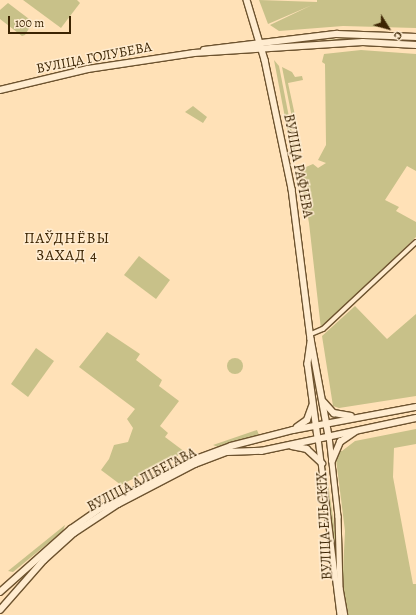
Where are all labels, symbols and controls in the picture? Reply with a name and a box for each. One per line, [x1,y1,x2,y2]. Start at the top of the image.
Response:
scale bar [10,8,73,34]
north arrow [368,8,408,48]
text: 100 m [15,15,44,31]
text: С [390,28,406,43]
street label: ВУЛІЦА ГОЛУБЕВА [35,39,153,77]
street label: ВУЛІЦА РАФІЕВА [280,113,316,219]
district label: ПАЎДНЁВЫ ЗАХАД 4 [24,229,110,264]
street label: ВУЛІЦА АЛІБЕГАВА [85,444,199,516]
street label: ВУЛІЦА ЕЛЬСКІХ [314,472,336,580]

